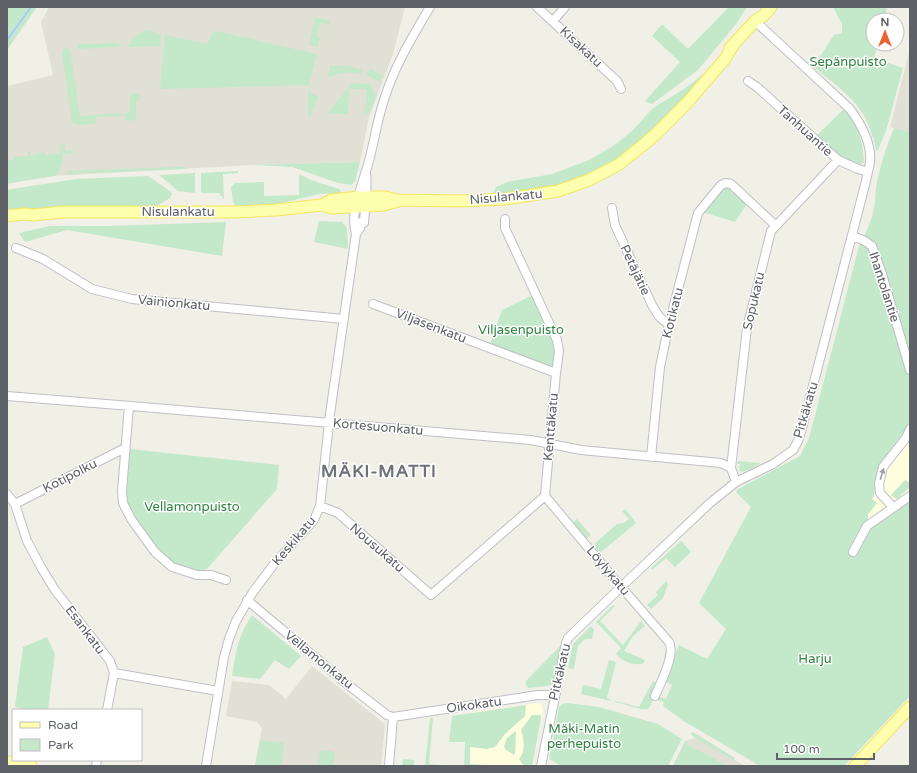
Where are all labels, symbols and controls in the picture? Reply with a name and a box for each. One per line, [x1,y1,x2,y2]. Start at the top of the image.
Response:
north arrow [865,12,905,52]
text: N [881,16,889,29]
street label: Kisakatu [556,23,606,71]
park label: Sepänpuisto [809,54,887,70]
street label: Tanhuantie [774,102,836,160]
street label: Nisulankatu [469,186,543,208]
street label: Nisulankatu [141,204,215,220]
street label: Petäjätie [616,242,654,298]
street label: Ihantolantie [865,250,903,324]
street label: Sopukatu [740,270,768,332]
street label: Kotikatu [659,286,687,340]
street label: Vainionkatu [137,292,211,314]
street label: Viljasenkatu [393,305,469,347]
park label: Viljasenpuisto [478,322,564,338]
street label: Pitkäkatu [790,380,822,440]
street label: Kenttäkatu [540,392,562,462]
street label: Kortesuonkatu [332,415,424,439]
street label: Kotipolku [40,455,100,497]
district label: MÄKI-MATTI [321,461,437,482]
one-way arrow [879,467,885,479]
park label: Vellamonpuisto [144,499,240,515]
street label: Keskikatu [269,513,319,569]
street label: Nousukatu [346,520,408,576]
street label: Löylykatu [583,543,633,599]
street label: Esankatu [62,603,108,657]
street label: Vellamonkatu [281,627,357,693]
street label: Pitkäkatu [546,642,574,702]
park label: Harju [798,651,832,667]
street label: Oikokatu [445,693,503,717]
legend [12,709,142,761]
text: Road [48,718,78,732]
park label: Mäki-Matin perhepuisto [547,721,621,752]
scale bar [777,735,874,761]
text: Park [48,738,74,752]
text: 100 m [783,742,820,756]

